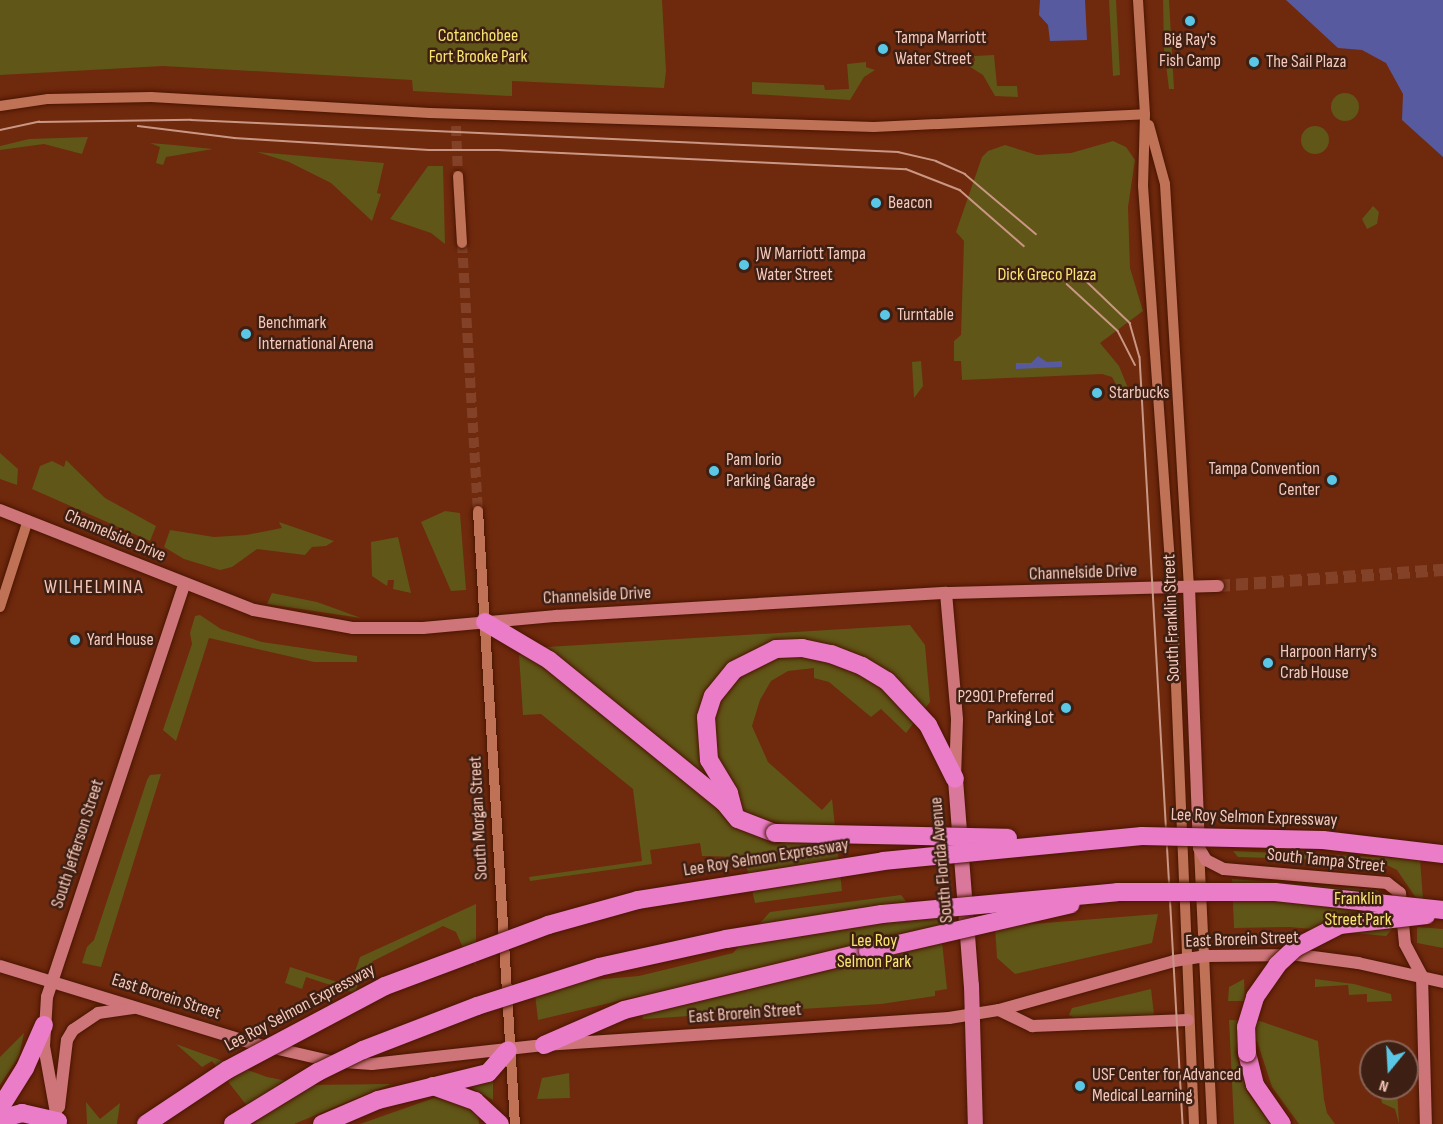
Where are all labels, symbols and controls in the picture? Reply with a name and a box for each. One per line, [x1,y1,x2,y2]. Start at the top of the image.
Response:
marker: Big Ray's Fish Camp [1183,14,1197,28]
park label: Cotanchobee Fort Brooke Park [429,26,527,68]
place label: Tampa Marriott Water Street [895,28,987,70]
place label: Big Ray's Fish Camp [1159,30,1221,72]
marker: Tampa Marriott Water Street [876,42,890,56]
place label: The Sail Plaza [1266,51,1346,73]
marker: The Sail Plaza [1247,55,1261,69]
place label: Beacon [888,192,932,214]
marker: Beacon [869,196,883,210]
place label: JW Marriott Tampa Water Street [756,244,866,286]
marker: JW Marriott Tampa Water Street [737,258,751,272]
park label: Dick Greco Plaza [998,264,1096,286]
place label: Turntable [897,304,954,326]
marker: Turntable [878,308,892,322]
place label: Benchmark International Arena [258,313,374,356]
marker: Benchmark International Arena [239,327,253,341]
place label: Starbucks [1109,382,1169,404]
marker: Starbucks [1090,386,1104,400]
place label: Pam Iorio Parking Garage [726,450,815,492]
place label: Tampa Convention Center [1209,459,1320,502]
marker: Pam Iorio Parking Garage [707,464,721,478]
marker: Tampa Convention Center [1325,473,1339,487]
street label: Channelside Drive [61,505,169,567]
street label: South Franklin Street [1159,554,1185,682]
street label: Channelside Drive [1029,560,1137,586]
district label: WILHELMINA [44,575,144,599]
street label: Channelside Drive [542,582,652,610]
place label: Yard House [87,629,154,651]
marker: Yard House [68,633,82,647]
place label: Harpoon Harry's Crab House [1280,642,1377,684]
marker: Harpoon Harry's Crab House [1261,656,1275,670]
place label: P2901 Preferred Parking Lot [957,687,1054,730]
marker: P2901 Preferred Parking Lot [1059,701,1073,715]
street label: South Morgan Street [465,756,493,880]
street label: South Jefferson Street [47,777,109,911]
street label: South Florida Avenue [926,796,958,924]
street label: Lee Roy Selmon Expressway [1170,804,1338,832]
street label: Lee Roy Selmon Expressway [682,834,850,882]
street label: South Tampa Street [1266,844,1386,878]
park label: Franklin Street Park [1324,889,1392,932]
street label: East Brorein Street [1185,927,1299,953]
park label: Lee Roy Selmon Park [837,931,911,974]
street label: Lee Roy Selmon Expressway [221,959,379,1057]
street label: East Brorein Street [109,969,223,1025]
street label: East Brorein Street [688,999,802,1029]
north arrow [1359,1040,1419,1100]
place label: USF Center for Advanced Medical Learning [1092,1065,1241,1108]
text: N [1377,1075,1391,1096]
marker: USF Center for Advanced Medical Learning [1073,1079,1087,1093]

